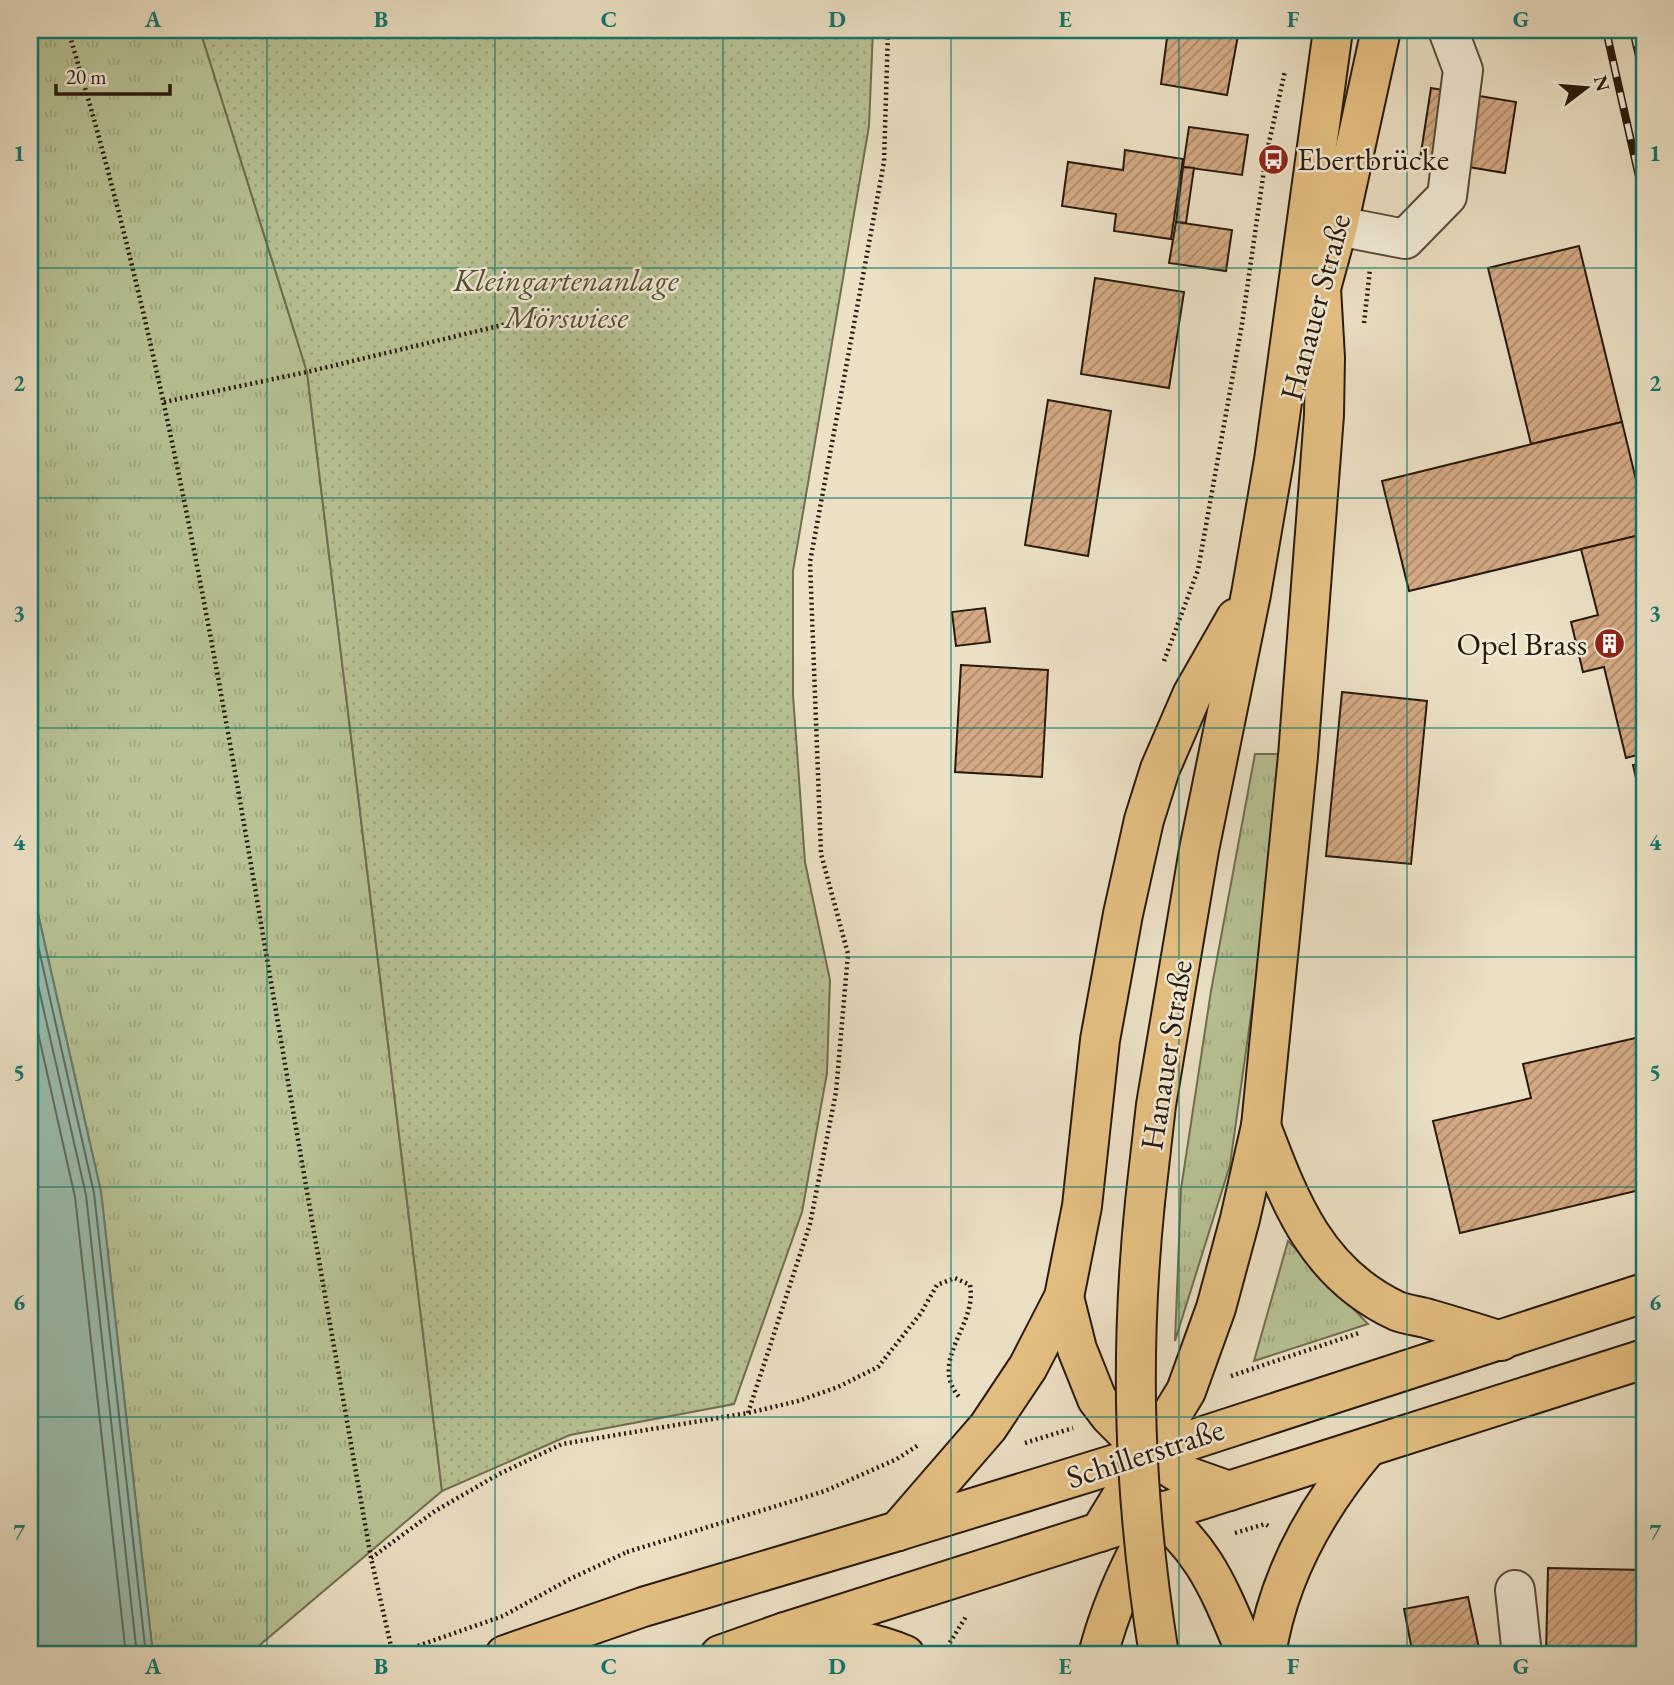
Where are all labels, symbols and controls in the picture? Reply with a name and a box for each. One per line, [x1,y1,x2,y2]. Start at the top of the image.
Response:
text: A [144,4,162,34]
text: B [374,4,388,34]
text: C [601,4,617,34]
text: D [828,4,846,34]
text: E [1058,4,1072,34]
text: F [1287,4,1300,34]
text: G [1513,4,1529,34]
scale bar [56,52,170,96]
north arrow [1552,52,1622,122]
text: 20 m [66,63,107,90]
text: N [1588,73,1616,95]
text: 1 [13,138,25,168]
place label: Ebertbrücke [1297,138,1449,180]
text: 1 [1649,138,1661,168]
bus stop icon: Ebertbrücke [1257,142,1291,176]
street label: Hanauer Straße [1270,209,1360,405]
park label: Kleingartenanlage Mörswiese [452,259,680,338]
text: 2 [13,368,25,398]
text: 2 [1649,368,1661,398]
text: 3 [13,598,25,628]
text: 3 [1649,598,1661,628]
place label: Opel Brass [1457,623,1587,665]
building icon: Opel Brass [1593,627,1627,661]
text: 4 [13,827,26,857]
text: 4 [1649,827,1662,857]
street label: Hanauer Straße [1130,957,1202,1153]
text: 5 [13,1057,25,1087]
text: 5 [1649,1057,1661,1087]
text: 6 [13,1287,25,1317]
text: 6 [1649,1287,1661,1317]
street label: Schillerstraße [1061,1408,1229,1498]
text: 7 [13,1517,26,1547]
text: 7 [1649,1517,1662,1547]
text: A [144,1651,162,1681]
text: B [374,1651,388,1681]
text: C [601,1651,617,1681]
text: D [828,1651,846,1681]
text: E [1058,1651,1072,1681]
text: F [1287,1651,1300,1681]
text: G [1513,1651,1529,1681]

